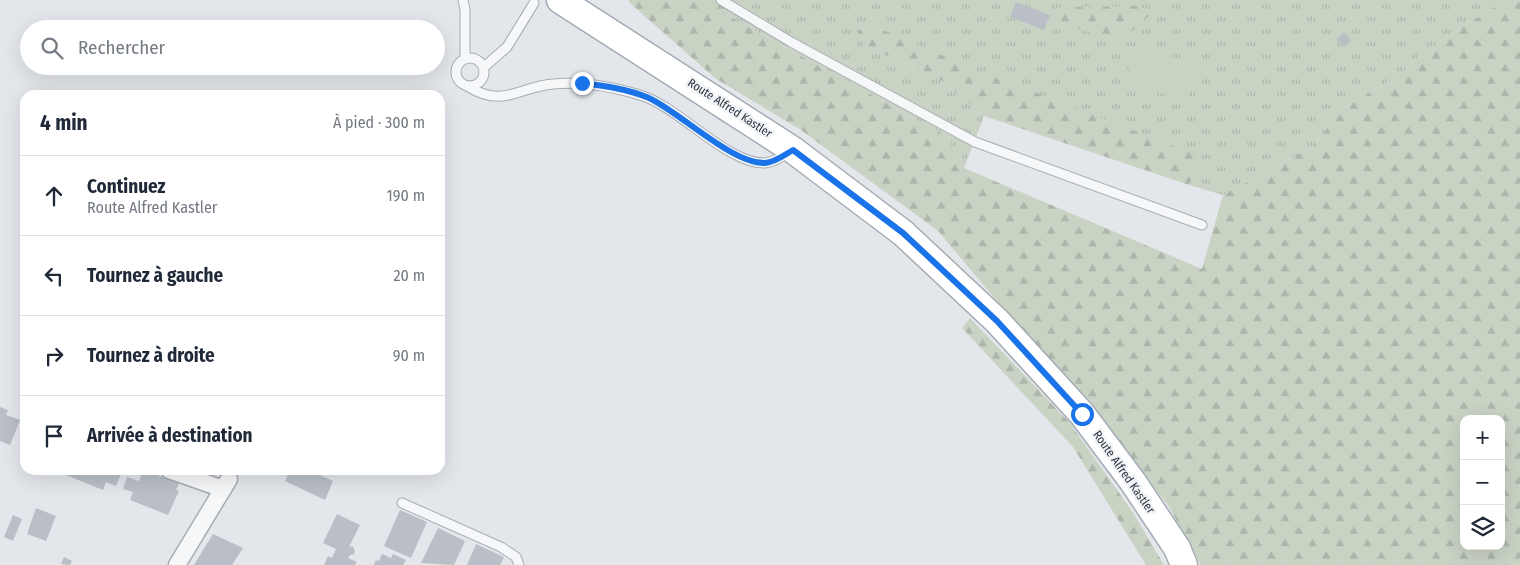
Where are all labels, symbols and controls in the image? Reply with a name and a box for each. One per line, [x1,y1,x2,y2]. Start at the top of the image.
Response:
search box [20,20,445,75]
icon: search [38,34,66,62]
text: Rechercher [78,36,165,59]
route end [571,72,594,95]
street label: Route Alfred Kastler [685,75,776,141]
text: 4 min [40,110,88,136]
text: À pied · 300 m [333,113,425,132]
text: Continuez [87,175,166,198]
icon: ahead [40,182,68,210]
text: 190 m [387,186,425,205]
text: Route Alfred Kastler [87,198,217,217]
icon: left [40,262,68,290]
text: Tournez à gauche [87,264,223,287]
text: 20 m [394,266,425,285]
icon: right [40,342,68,370]
text: Tournez à droite [87,344,215,367]
text: 90 m [393,346,425,365]
route start [1071,403,1094,426]
map controls [1460,415,1505,550]
button: + [1460,415,1505,460]
icon: arrive [40,422,68,450]
text: Arrivée à destination [87,424,253,447]
street label: Route Alfred Kastler [1090,428,1158,517]
button: − [1460,460,1505,505]
button: layers [1460,505,1505,550]

